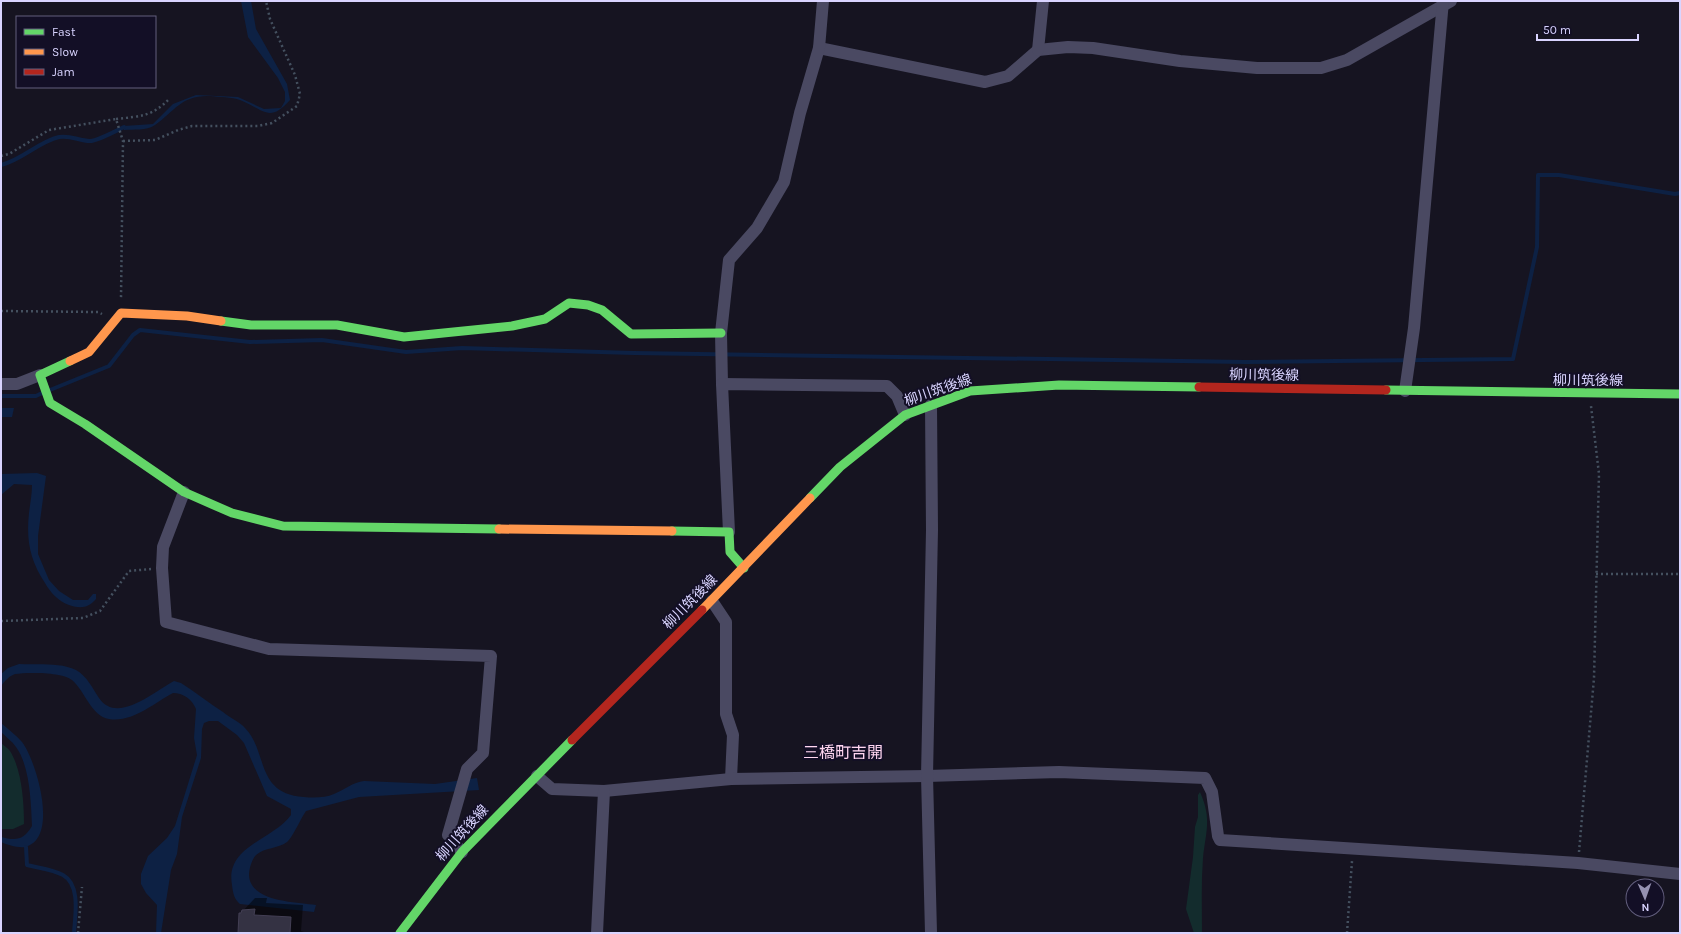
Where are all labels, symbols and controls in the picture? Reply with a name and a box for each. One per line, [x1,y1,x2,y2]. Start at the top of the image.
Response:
legend [16,16,156,88]
scale bar [1537,16,1638,42]
text: 50 m [1543,23,1571,37]
text: Fast [52,25,76,39]
text: Slow [52,45,78,59]
text: Jam [52,65,75,79]
street label: 柳川筑後線 [1229,366,1299,384]
street label: 柳川筑後線 [902,371,974,409]
street label: 柳川筑後線 [1553,372,1623,389]
street label: 柳川筑後線 [659,571,721,633]
district label: 三橋町吉開 [803,743,883,762]
street label: 柳川筑後線 [432,801,492,865]
north arrow [1625,878,1665,918]
text: N [1641,901,1650,914]

